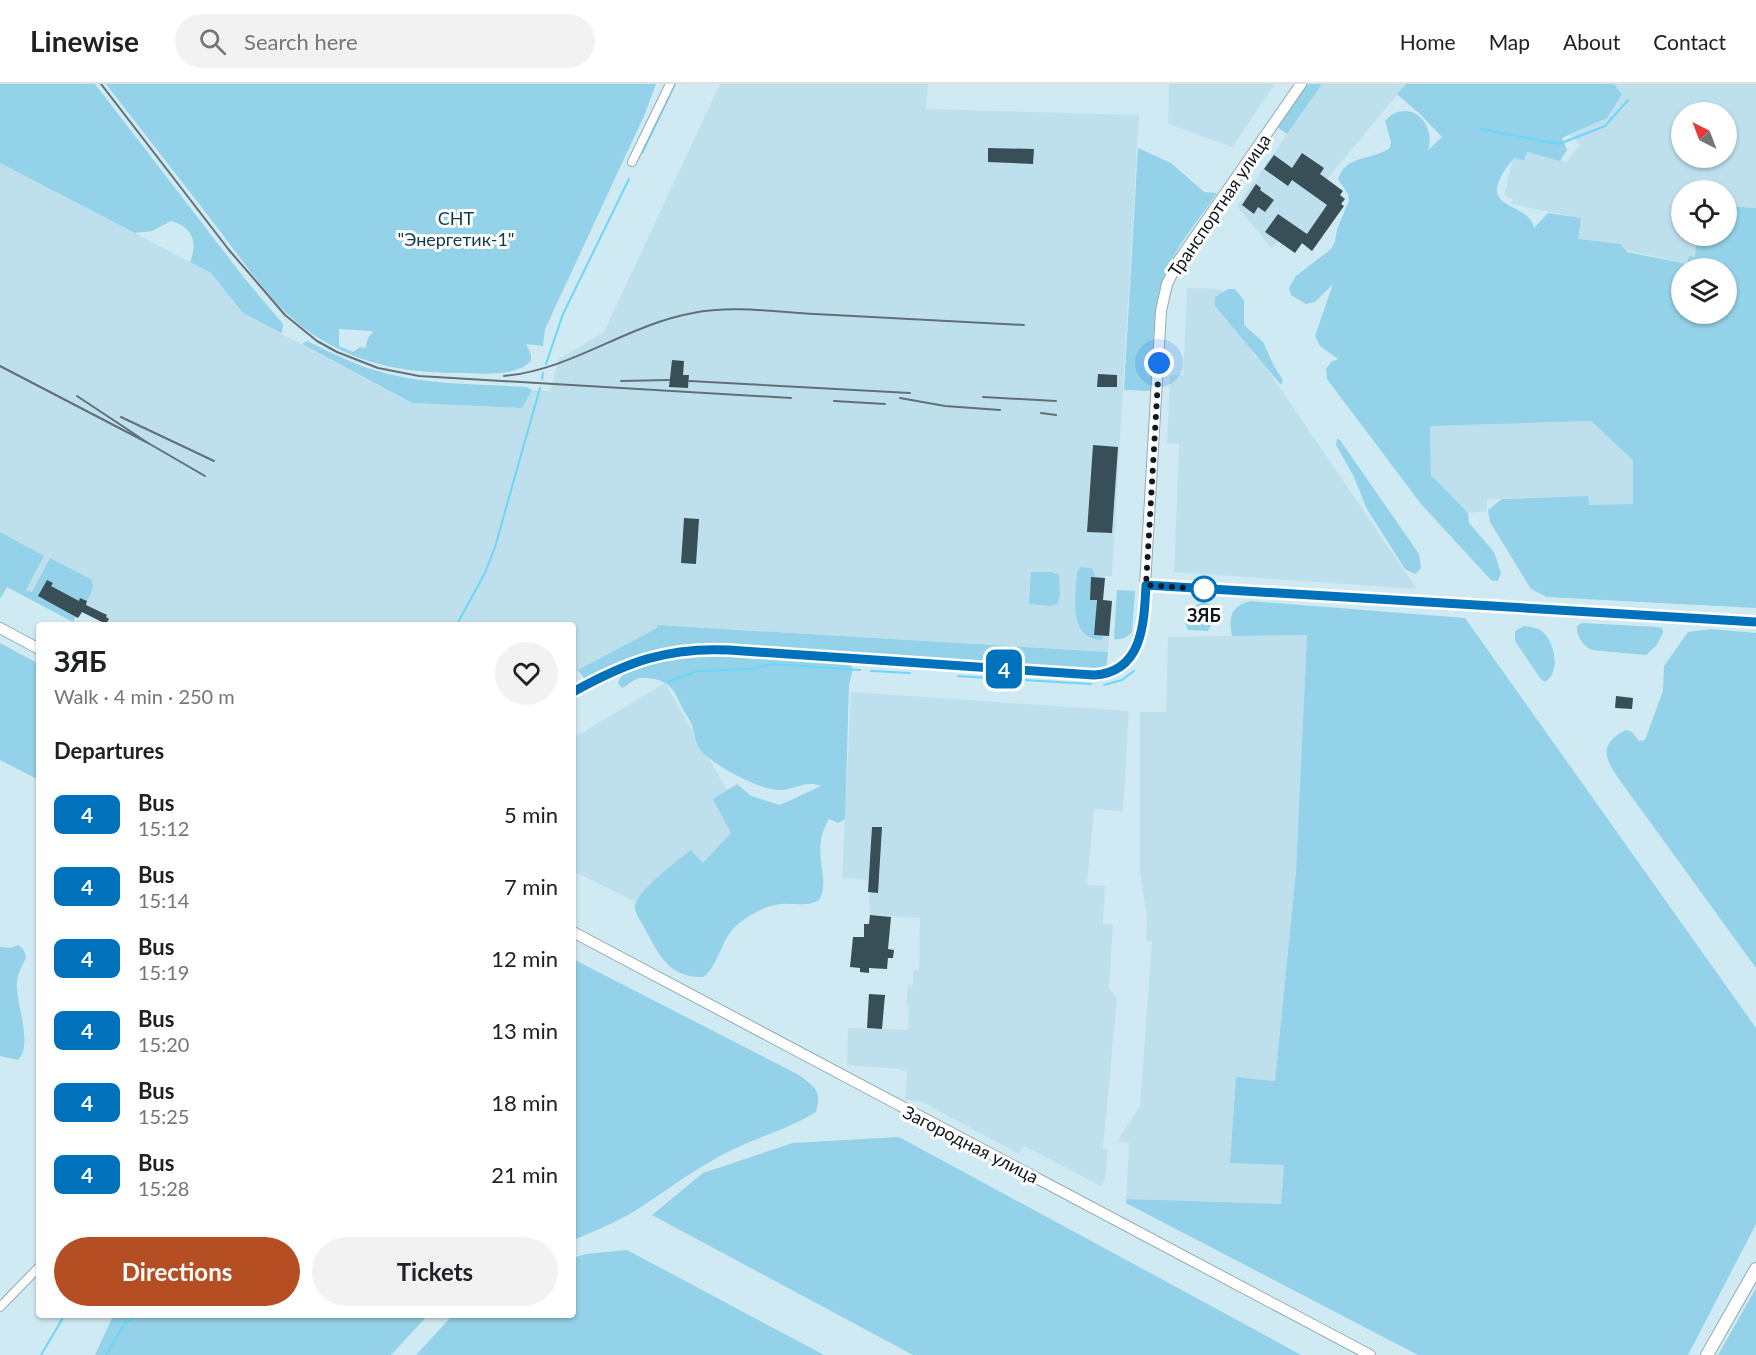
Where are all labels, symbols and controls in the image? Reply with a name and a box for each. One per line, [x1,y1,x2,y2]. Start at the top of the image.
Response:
search box [175,14,595,68]
text: Linewise [30,24,139,58]
icon: search [196,25,229,58]
text: Search here [244,28,358,55]
text: Home [1400,29,1456,54]
text: Map [1489,29,1530,54]
text: About [1563,29,1620,54]
text: Contact [1653,29,1726,54]
north arrow [1671,102,1737,168]
map controls [1671,102,1737,324]
street label: Транспортная улица [1163,129,1275,281]
button: locate [1671,180,1737,246]
park label: СНТ "Энергетик-1" [397,207,515,250]
button: layers [1671,258,1737,324]
your location [1144,348,1174,378]
marker: ЗЯБ [1191,576,1217,602]
place label: ЗЯБ [1187,604,1221,626]
button: heart [495,642,558,705]
text: ЗЯБ [54,644,107,678]
line badge: 4 [984,650,1024,688]
text: 4 [998,657,1010,682]
text: Walk · 4 min · 250 m [54,684,235,708]
text: Departures [54,737,164,764]
text: Bus [138,789,174,816]
text: 5 min [504,801,558,828]
text: 4 [81,802,93,827]
text: 15:12 [138,816,189,840]
text: Bus [138,861,174,888]
text: 7 min [504,873,558,900]
text: 4 [81,874,93,899]
text: 15:14 [138,888,189,912]
text: Bus [138,933,174,960]
text: 12 min [491,945,558,972]
text: 4 [81,946,93,971]
text: 15:19 [138,960,189,984]
text: Bus [138,1005,174,1032]
text: 13 min [491,1017,558,1044]
text: 4 [81,1018,93,1043]
text: 15:20 [138,1032,189,1056]
text: Bus [138,1077,174,1104]
text: 18 min [491,1089,558,1116]
text: 4 [81,1090,93,1115]
street label: Загородная улица [900,1100,1042,1188]
text: 15:25 [138,1104,189,1128]
text: Bus [138,1149,174,1176]
text: 21 min [491,1161,558,1188]
text: 4 [81,1162,93,1187]
text: 15:28 [138,1176,189,1200]
button: Directions [54,1237,300,1306]
button: Tickets [312,1237,558,1306]

